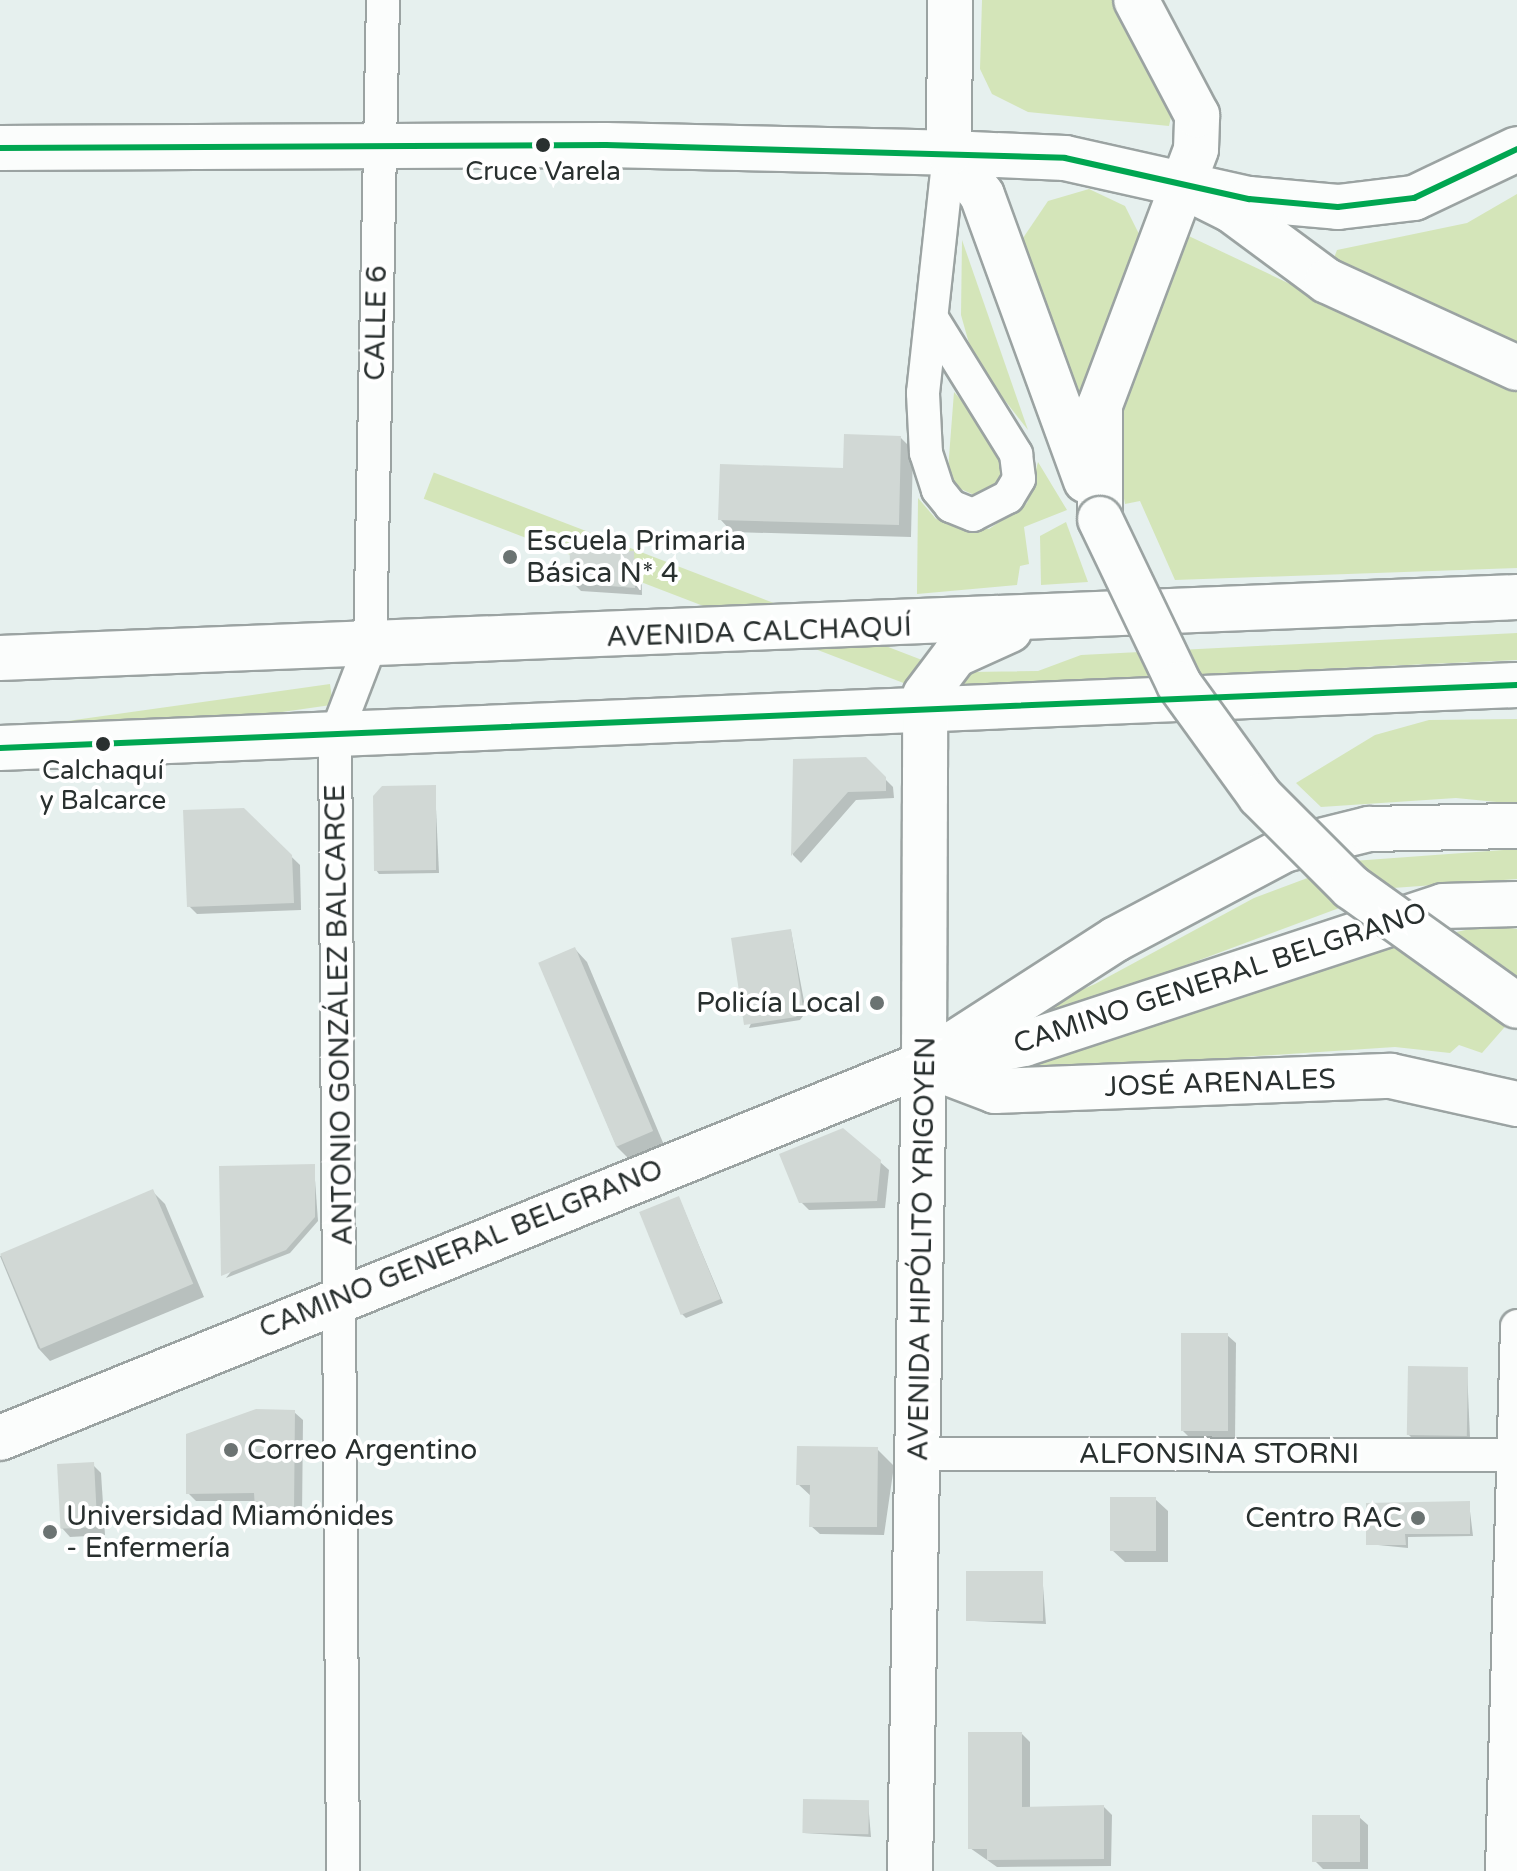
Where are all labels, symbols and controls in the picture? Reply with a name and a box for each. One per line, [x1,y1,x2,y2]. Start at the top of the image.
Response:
marker: Cruce Varela [535,137,551,153]
place label: Cruce Varela [465,156,621,188]
street label: CALLE 6 [358,265,394,381]
place label: Escuela Primaria Básica N* 4 [526,524,746,590]
marker: Escuela Primaria Básica N* 4 [501,548,519,566]
street label: AVENIDA CALCHAQUÍ [606,610,912,654]
marker: Calchaquí y Balcarce [95,736,111,752]
place label: Calchaquí y Balcarce [40,755,166,816]
street label: ANTONIO GONZÁLEZ BALCARCE [318,784,360,1246]
street label: CAMINO GENERAL BELGRANO [1009,895,1431,1061]
place label: Policía Local [696,986,861,1020]
marker: Policía Local [868,994,886,1012]
street label: AVENIDA HIPÓLITO YRIGOYEN [901,1037,943,1461]
street label: JOSÉ ARENALES [1104,1062,1336,1104]
street label: CAMINO GENERAL BELGRANO [254,1152,668,1346]
place label: Correo Argentino [247,1433,477,1467]
street label: ALFONSINA STORNI [1079,1437,1359,1471]
marker: Correo Argentino [222,1441,240,1459]
place label: Universidad Miamónides - Enfermería [66,1499,394,1565]
place label: Centro RAC [1245,1501,1402,1535]
marker: Centro RAC [1409,1509,1427,1527]
marker: Universidad Miamónides - Enfermería [41,1523,59,1541]

